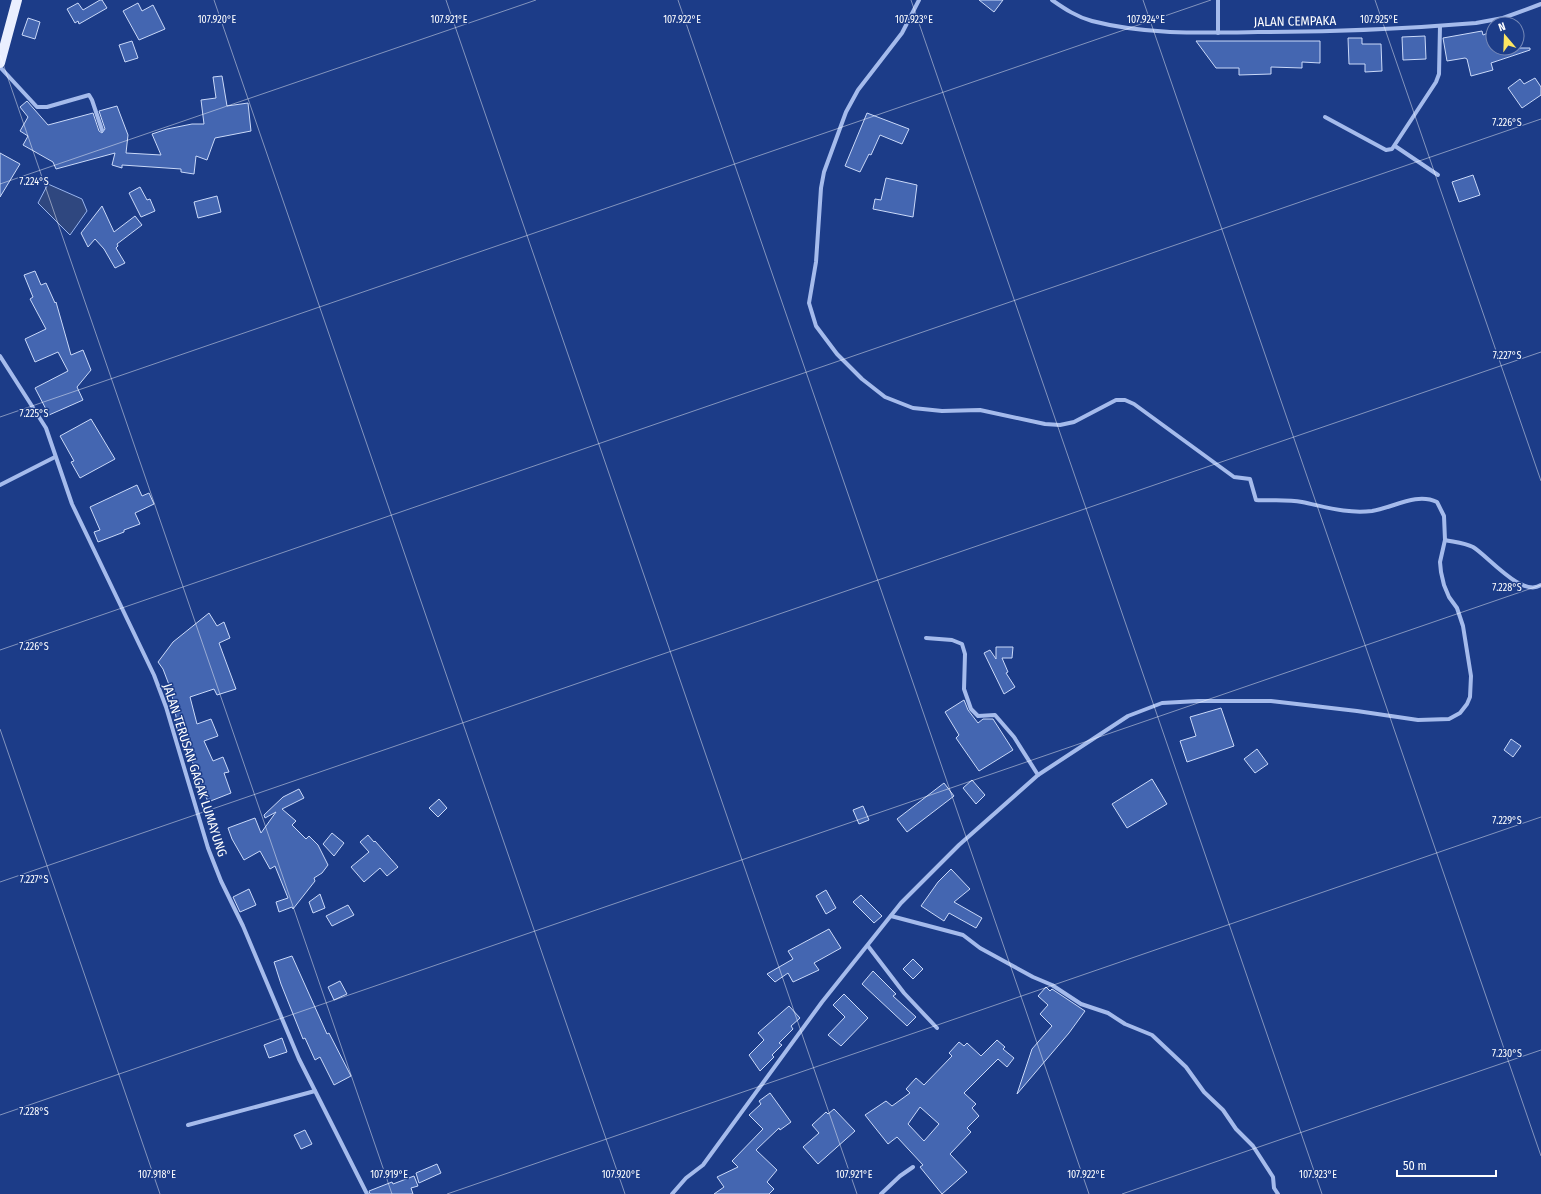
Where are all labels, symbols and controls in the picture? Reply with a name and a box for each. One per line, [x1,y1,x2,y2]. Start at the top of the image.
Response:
street label: JALAN CEMPAKA [1254,13,1337,29]
text: 107.920°E [198,14,237,26]
text: 107.921°E [430,14,468,26]
text: 107.922°E [663,14,701,26]
text: 107.923°E [895,14,933,26]
text: 107.924°E [1127,14,1165,26]
text: 107.925°E [1360,14,1398,26]
north arrow [1485,16,1525,56]
text: N [1497,20,1507,34]
text: 7.226°S [1492,117,1522,129]
text: 7.224°S [19,176,49,188]
text: 7.227°S [1493,350,1521,362]
text: 7.225°S [19,408,49,420]
text: 7.228°S [1492,582,1522,594]
text: 7.226°S [19,641,49,653]
street label: JALAN TERUSAN GAGAK LUMAYUNG [160,682,230,858]
text: 7.229°S [1492,815,1522,827]
text: 7.227°S [20,874,48,886]
text: 7.230°S [1492,1048,1522,1060]
text: 7.228°S [19,1106,49,1118]
scale bar [1397,1152,1496,1178]
text: 50 m [1403,1159,1427,1173]
text: 107.918°E [138,1169,176,1181]
text: 107.919°E [370,1169,408,1181]
text: 107.920°E [602,1169,641,1181]
text: 107.921°E [835,1169,873,1181]
text: 107.922°E [1067,1169,1105,1181]
text: 107.923°E [1299,1169,1337,1181]

